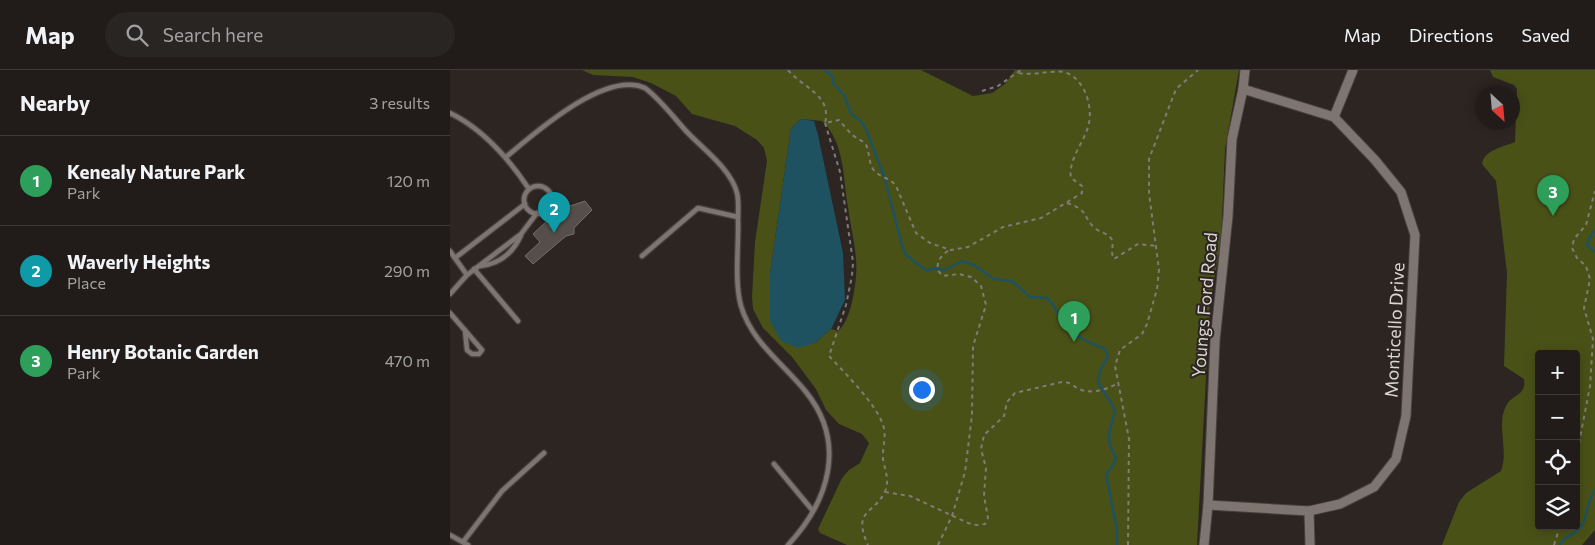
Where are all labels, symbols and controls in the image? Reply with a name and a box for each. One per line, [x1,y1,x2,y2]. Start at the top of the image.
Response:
search box [105,12,455,57]
text: Map [25,20,75,49]
icon: search [123,21,151,49]
text: Search here [163,23,263,46]
text: Map [1344,24,1381,46]
text: Directions [1409,24,1493,46]
text: Saved [1521,24,1570,46]
north arrow [1475,85,1520,130]
text: Nearby [20,90,90,115]
text: 3 results [369,93,430,112]
text: Kenealy Nature Park [67,160,245,183]
text: 1 [32,171,40,190]
text: 120 m [387,171,430,190]
pin: 3 [1537,175,1569,216]
text: Park [67,183,100,202]
pin: 2 [538,192,570,233]
street label: Youngs Ford Road [1187,231,1221,379]
text: Waverly Heights [67,250,210,273]
text: 2 [31,261,41,280]
text: 290 m [384,261,430,280]
street label: Monticello Drive [1379,262,1409,398]
text: Place [67,273,106,292]
pin: 1 [1058,301,1090,342]
text: Henry Botanic Garden [67,340,259,363]
map controls [1535,350,1580,530]
button: + [1535,350,1580,395]
text: 3 [31,351,41,370]
text: 470 m [385,351,430,370]
text: Park [67,363,100,382]
your location [909,377,935,403]
button: − [1535,395,1580,440]
button: locate [1535,440,1580,485]
button: layers [1535,485,1580,530]

